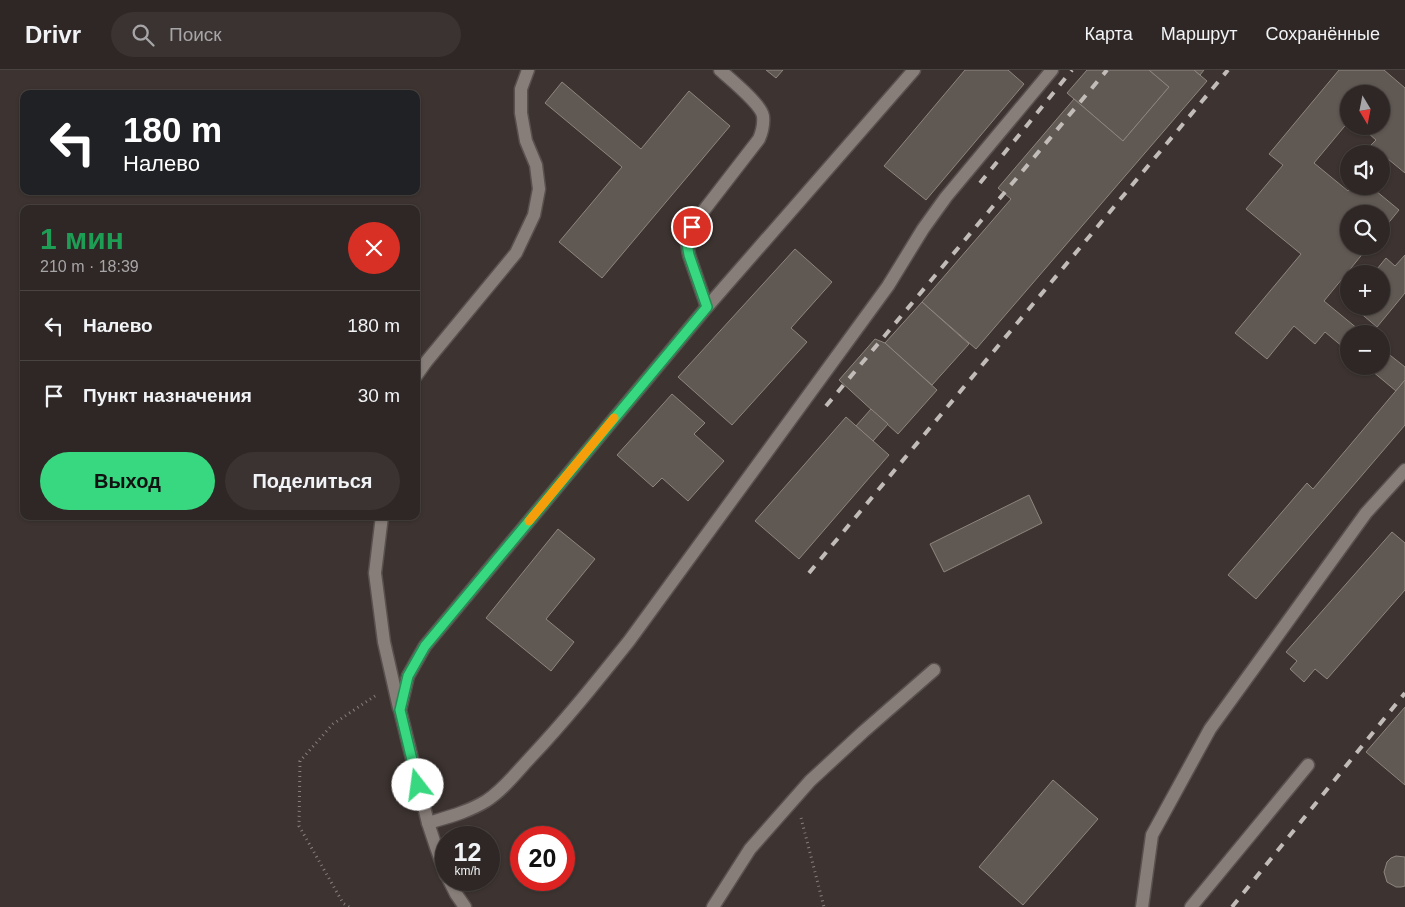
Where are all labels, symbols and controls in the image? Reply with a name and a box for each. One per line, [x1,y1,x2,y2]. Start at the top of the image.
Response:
search box [111,12,461,57]
text: Drivr [25,21,81,48]
icon: search [129,21,157,49]
text: Поиск [169,24,222,45]
text: Карта [1085,24,1133,44]
text: Маршрут [1161,24,1237,44]
text: Сохранённые [1265,24,1380,44]
north arrow [1340,85,1390,135]
map controls [1340,85,1390,375]
icon: left [40,110,105,175]
text: 180 m [123,110,222,149]
button: sound [1340,145,1390,195]
text: Налево [123,151,200,176]
button: search [1340,205,1390,255]
pin [671,206,713,248]
icon: arrive [678,213,706,241]
text: 1 мин [40,222,124,255]
button: close [348,222,400,274]
text: 210 m · 18:39 [40,258,139,275]
button: + [1340,265,1390,315]
icon: left [40,312,68,340]
text: Налево [83,315,153,336]
text: 180 m [347,315,400,336]
button: − [1340,325,1390,375]
icon: arrive [40,382,68,410]
text: Пункт назначения [83,385,252,406]
text: 30 m [358,385,400,406]
button: Выход [40,452,215,510]
button: Поделиться [225,452,400,510]
position arrow [391,758,443,810]
speed limit sign: 20 [510,826,575,891]
text: 12 [454,838,481,866]
text: km/h [454,864,481,878]

